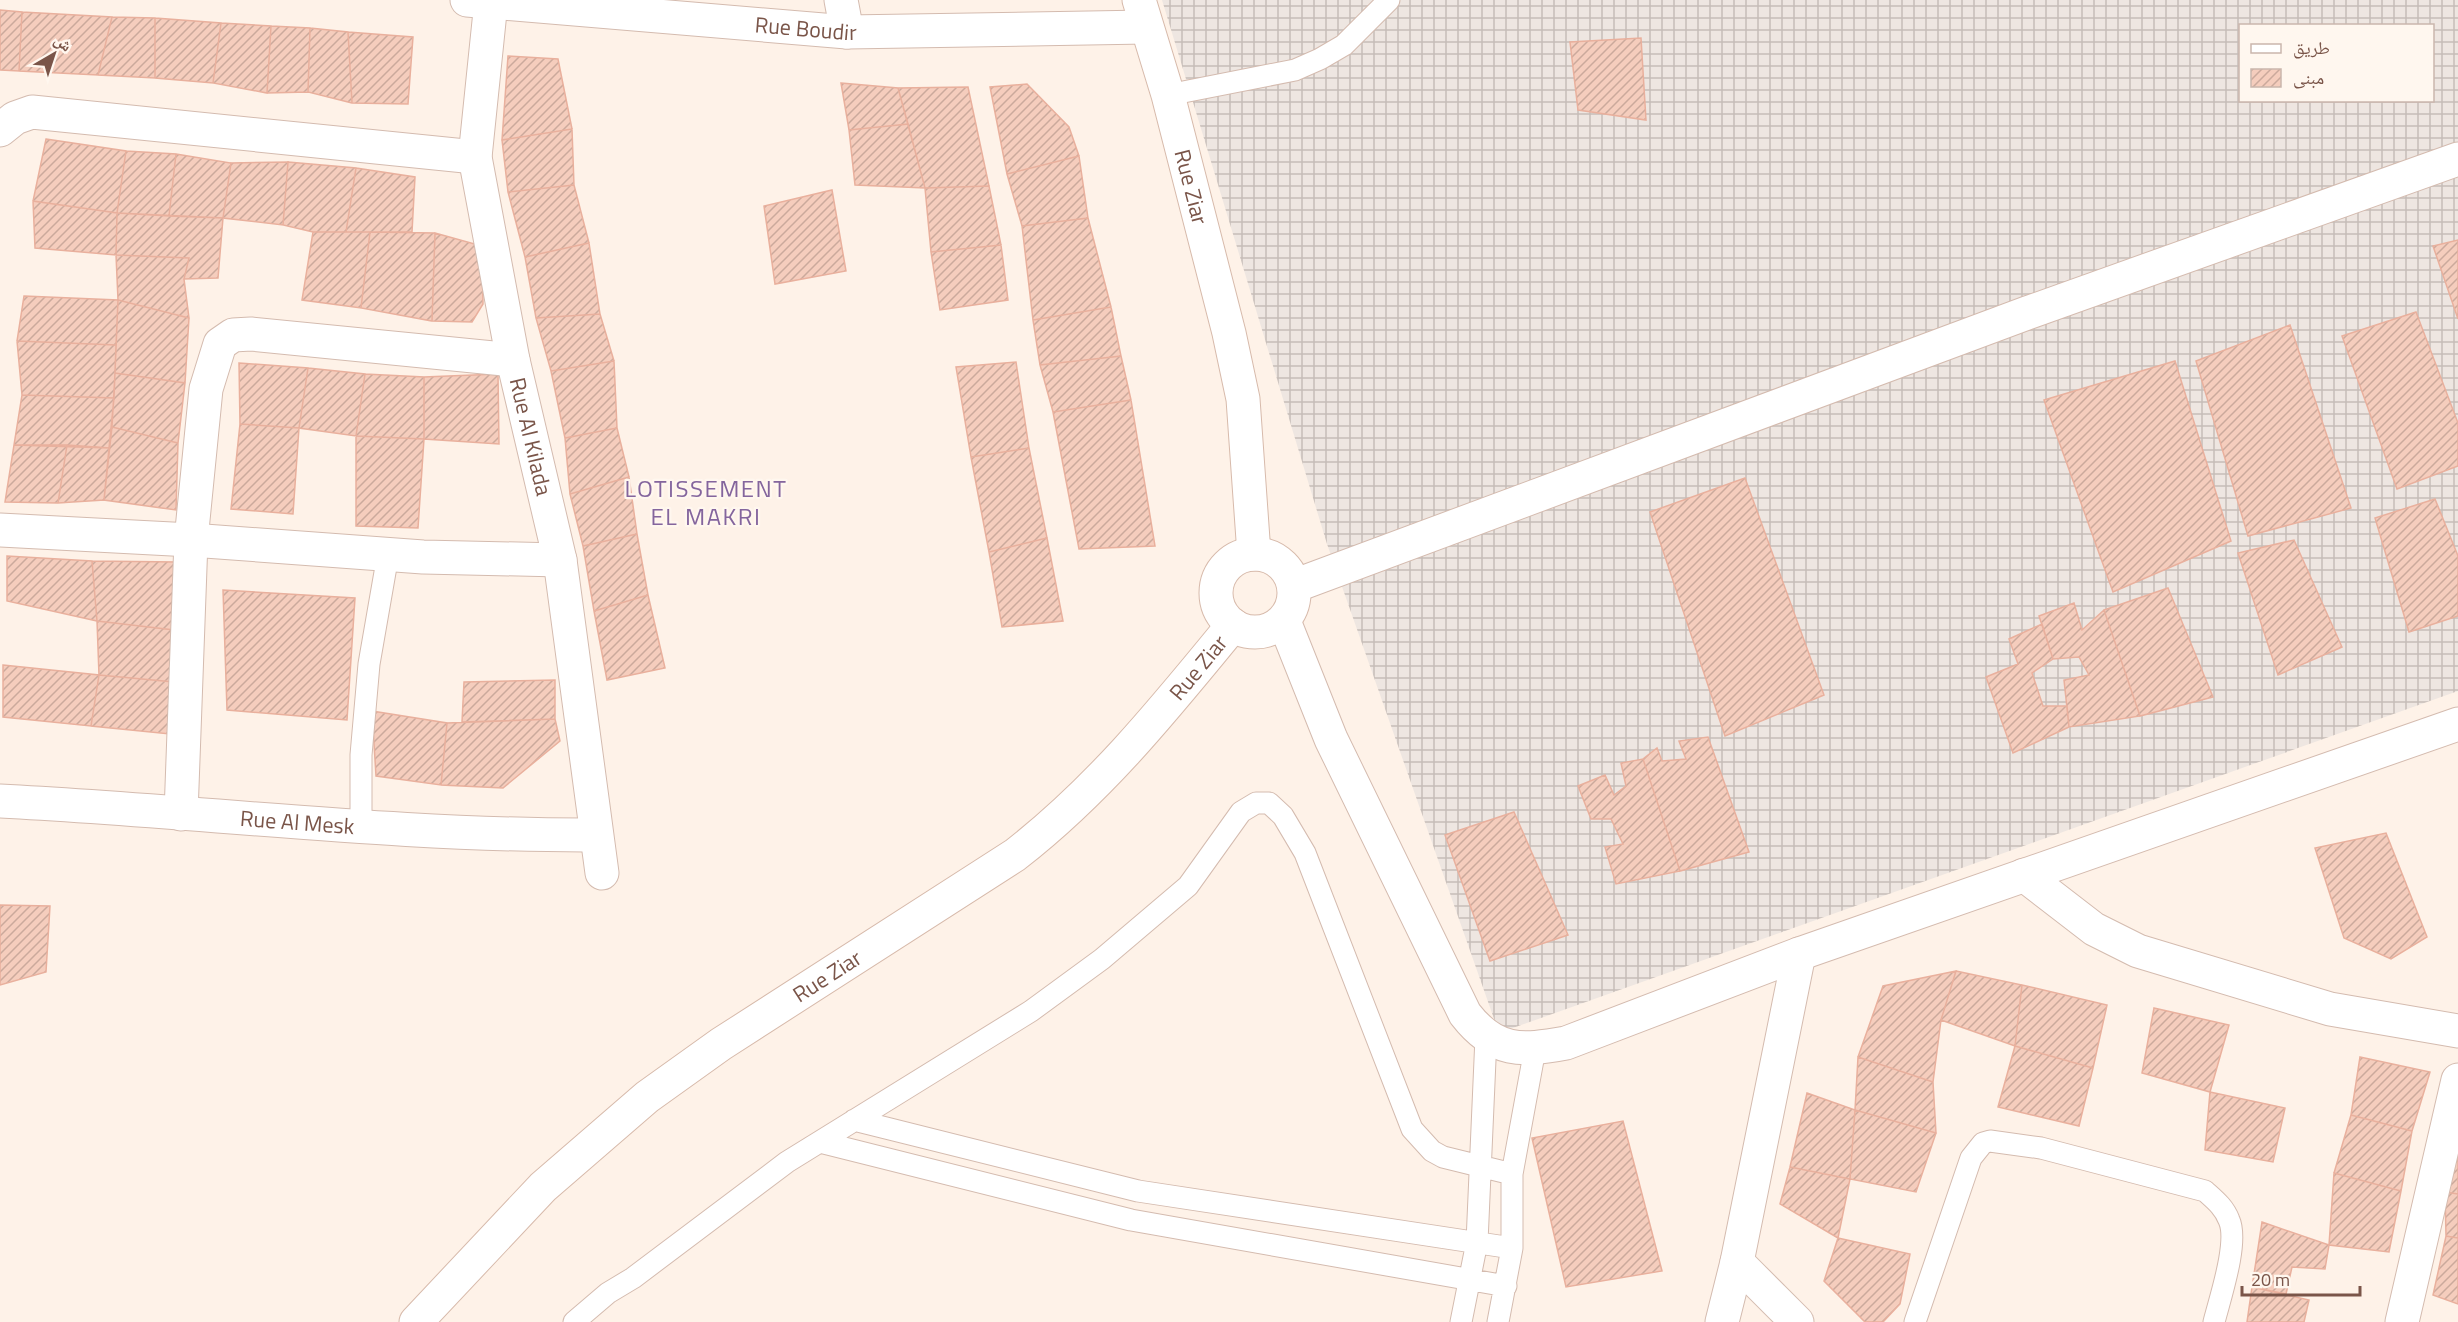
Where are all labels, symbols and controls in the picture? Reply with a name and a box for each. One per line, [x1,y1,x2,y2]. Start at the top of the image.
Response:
street label: Rue Boudir [753,7,857,49]
north arrow [24,24,84,84]
legend [2239,24,2434,102]
text: ش [49,28,78,57]
text: طريق [2293,34,2330,61]
text: مبنى [2293,64,2324,91]
street label: Rue Ziar [1166,145,1218,228]
street label: Rue Al Kilada [501,374,561,499]
district label: LOTISSEMENT EL MAKRI [625,470,787,534]
street label: Rue Ziar [1161,627,1236,708]
street label: Rue Al Mesk [239,801,356,843]
street label: Rue Ziar [786,941,869,1011]
scale bar [2242,1259,2360,1297]
text: 20 m [2251,1266,2290,1293]

